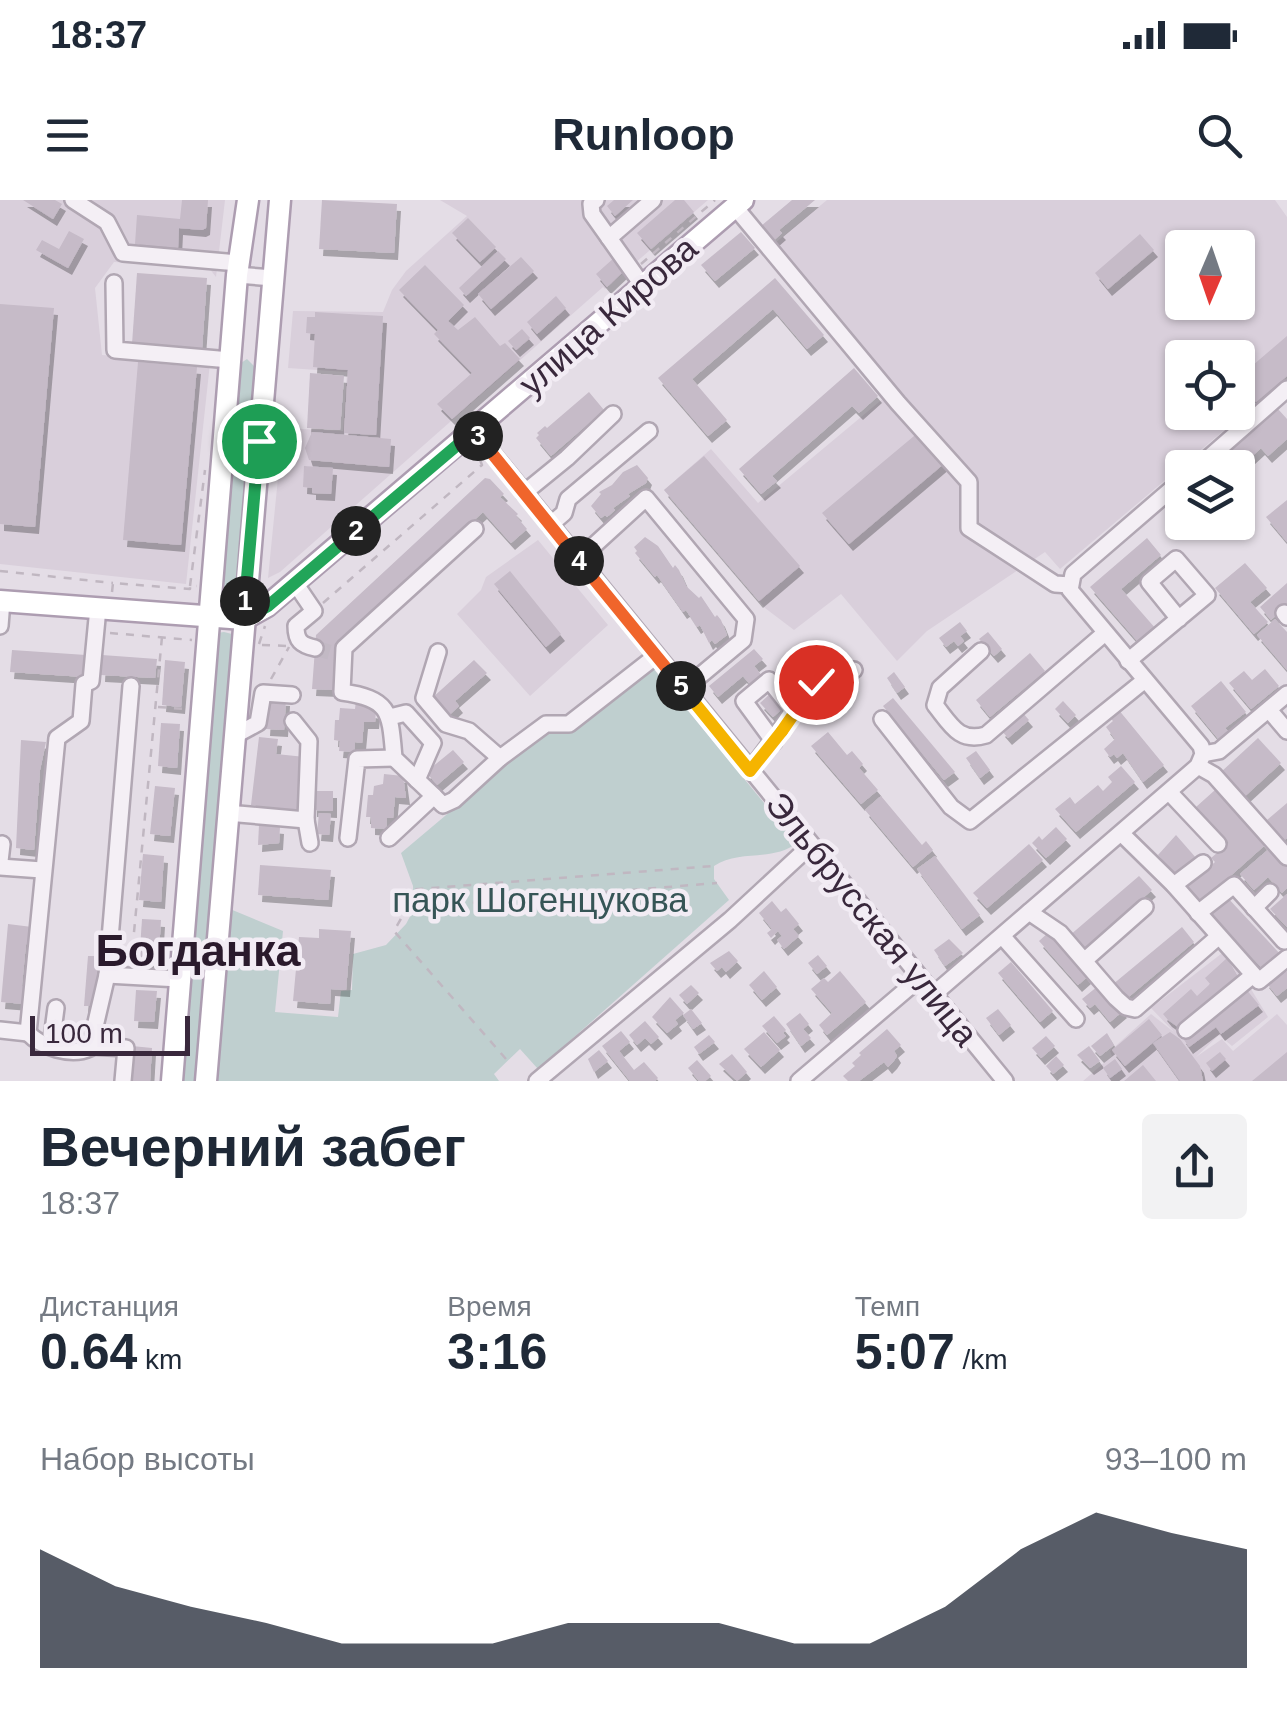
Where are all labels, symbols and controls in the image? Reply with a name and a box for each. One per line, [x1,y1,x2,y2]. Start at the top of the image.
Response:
text: 18:37 [50,14,147,56]
icon: menu [40,108,95,163]
icon: search [1192,108,1247,163]
text: Runloop [552,109,735,160]
street label: улица Кирова [511,228,705,403]
north arrow [1165,230,1255,320]
map controls [1165,230,1255,540]
button: locate [1165,340,1255,430]
pin [217,399,302,484]
pin: 3 [453,411,503,461]
icon: arrive [232,414,287,469]
text: 3 [470,420,486,451]
button: layers [1165,450,1255,540]
pin: 2 [331,506,381,556]
text: 2 [348,515,364,546]
pin: 4 [554,536,604,586]
text: 4 [571,545,587,576]
pin: 1 [220,576,270,626]
text: 1 [237,585,253,616]
pin [774,640,859,725]
icon: check [789,655,844,710]
pin: 5 [656,661,706,711]
text: 5 [673,670,689,701]
street label: Эльбрусская улица [758,784,987,1054]
park label: парк Шогенцукова [392,880,688,919]
district label: Богданка [95,925,302,976]
scale bar [30,1011,190,1056]
text: 100 m [45,1018,123,1049]
button: share [1142,1114,1247,1219]
text: Вечерний забег [40,1116,466,1178]
text: 18:37 [40,1185,120,1221]
text: Дистанция [40,1291,179,1322]
text: Время [447,1291,532,1322]
text: Темп [855,1291,920,1322]
text: 0.64 [40,1324,137,1380]
text: 3:16 [447,1324,547,1380]
text: 5:07 [855,1324,955,1380]
text: km [137,1344,182,1375]
text: /km [955,1344,1008,1375]
text: Набор высоты [40,1441,255,1477]
text: 93–100 m [1105,1441,1247,1477]

